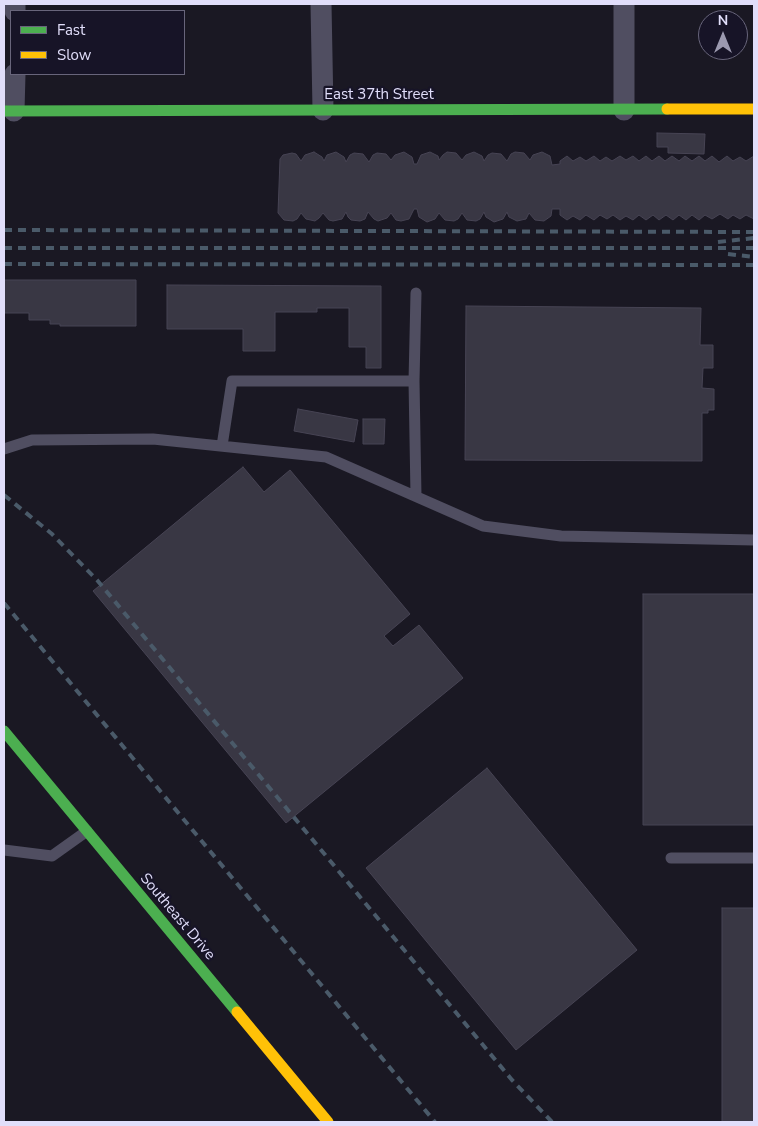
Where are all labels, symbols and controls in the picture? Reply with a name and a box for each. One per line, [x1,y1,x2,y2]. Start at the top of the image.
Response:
legend [10,10,185,75]
north arrow [698,10,748,60]
text: N [718,11,728,30]
text: Fast [57,20,85,40]
text: Slow [57,45,91,65]
street label: East 37th Street [324,86,434,104]
street label: Southeast Drive [136,870,218,964]

